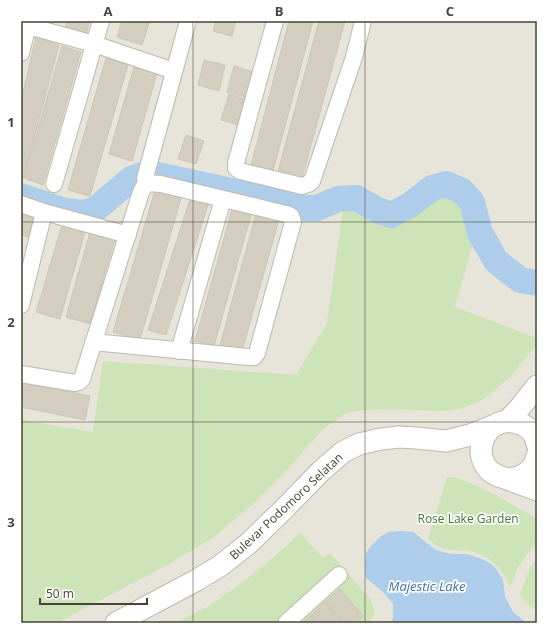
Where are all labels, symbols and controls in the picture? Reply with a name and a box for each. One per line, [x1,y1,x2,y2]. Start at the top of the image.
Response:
text: A [104,2,113,20]
text: B [275,2,284,20]
text: C [446,2,454,20]
text: 1 [7,113,15,131]
text: 2 [7,313,15,331]
street label: Bulevar Podomoro Selatan [226,449,346,563]
park label: Rose Lake Garden [417,510,519,527]
text: 3 [7,513,15,531]
water label: Majestic Lake [389,577,466,595]
scale bar [40,580,147,606]
text: 50 m [46,585,74,602]

